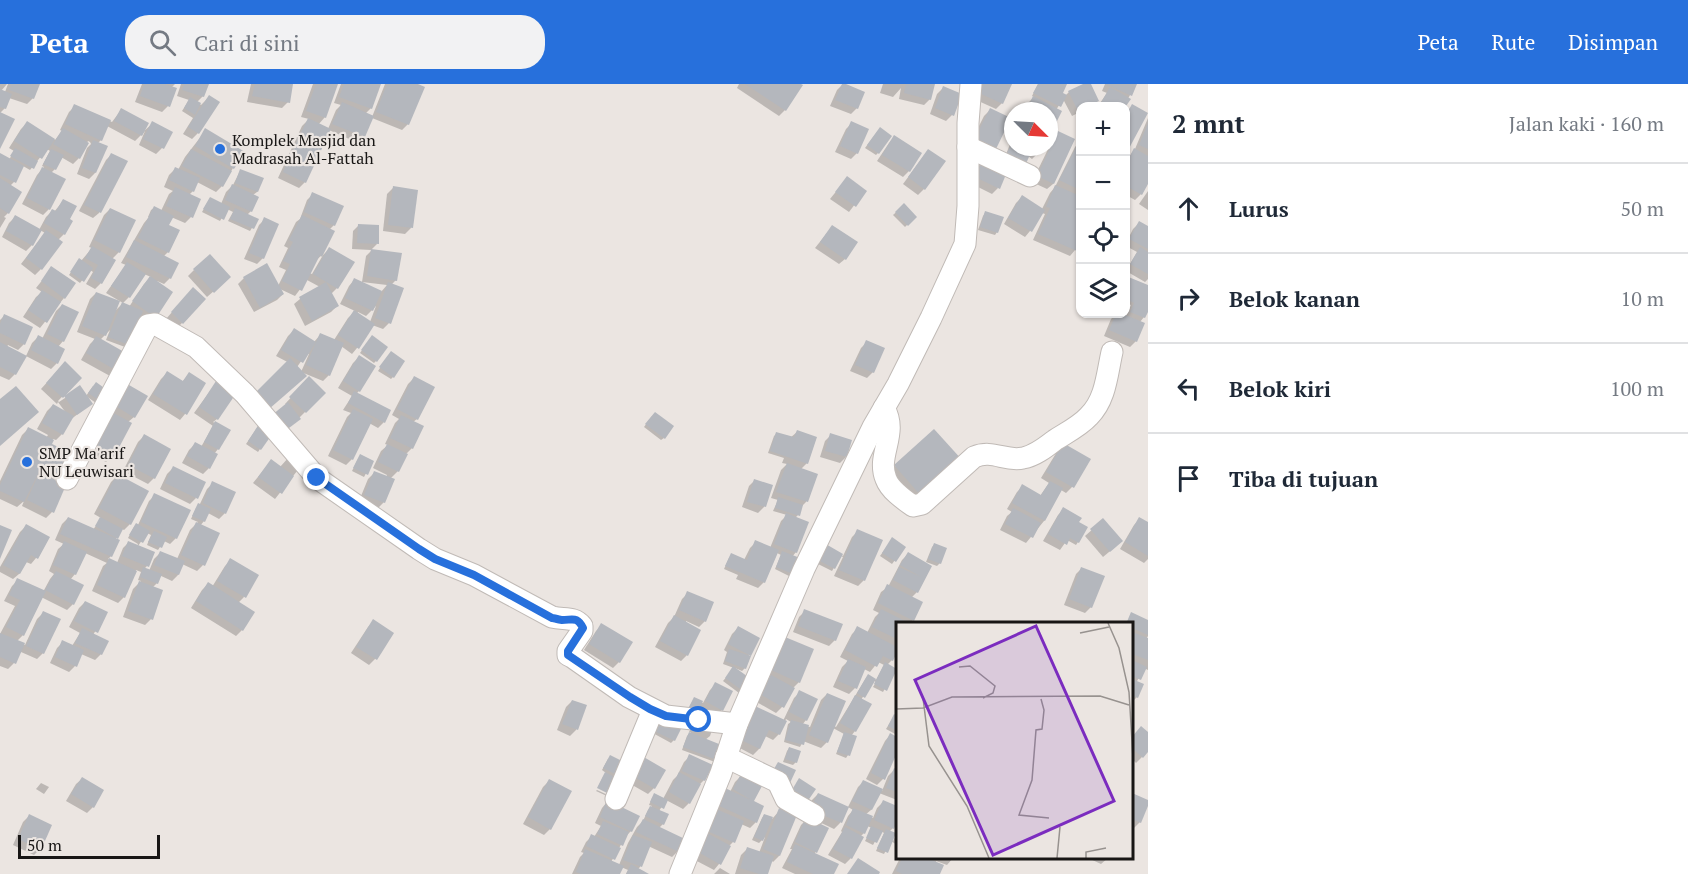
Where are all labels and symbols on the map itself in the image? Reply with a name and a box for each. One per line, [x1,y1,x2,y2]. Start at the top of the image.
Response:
north arrow [1004,102,1058,156]
place label: Komplek Masjid dan Madrasah Al-Fattah [232,129,376,169]
marker: Komplek Masjid dan Madrasah Al-Fattah [213,142,227,156]
place label: SMP Ma'arif NU Leuwisari [39,442,134,482]
marker: SMP Ma'arif NU Leuwisari [20,455,34,469]
route end [303,464,329,490]
inset map [896,622,1133,859]
route start [685,706,711,732]
scale bar [18,832,160,860]

